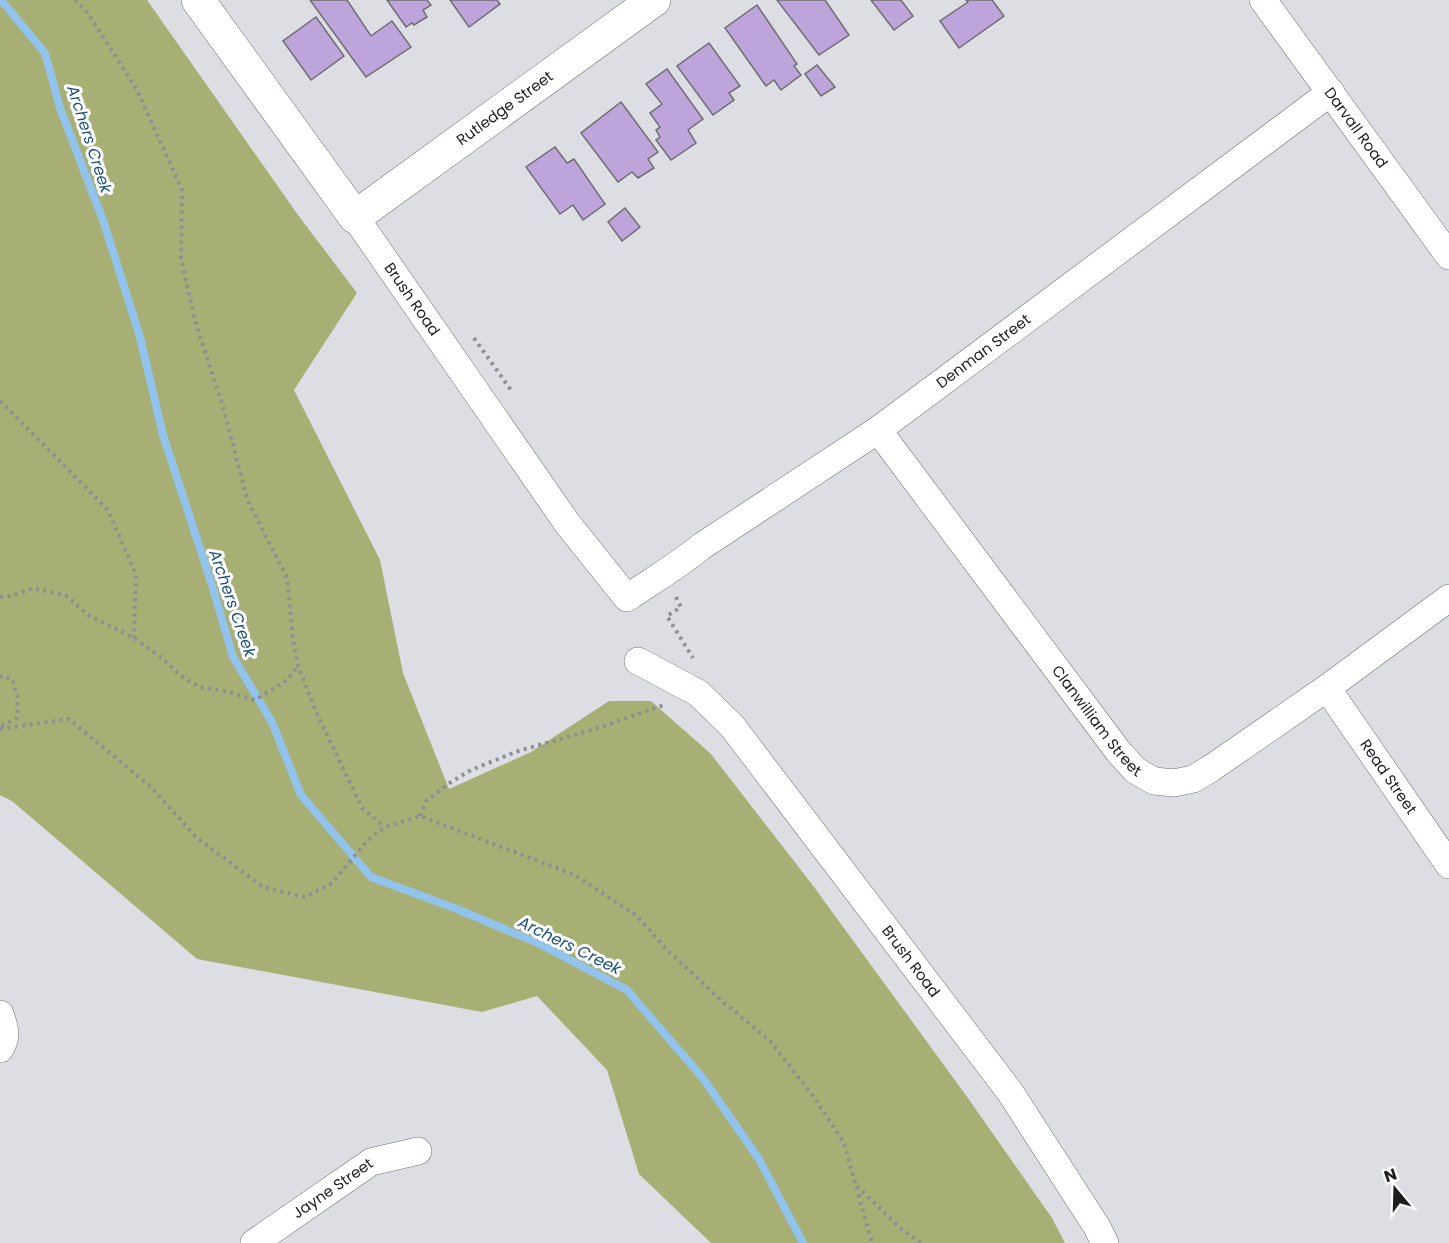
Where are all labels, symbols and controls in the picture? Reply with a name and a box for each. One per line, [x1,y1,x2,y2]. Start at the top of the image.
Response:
street label: Rutledge Street [452,66,557,150]
water label: Archers Creek [61,81,118,197]
street label: Darvall Road [1320,83,1393,172]
street label: Brush Road [380,258,445,340]
street label: Denman Street [932,309,1035,393]
water label: Archers Creek [203,545,262,661]
street label: Clanwilliam Street [1047,661,1145,781]
street label: Read Street [1355,735,1422,818]
water label: Archers Creek [513,910,626,981]
street label: Brush Road [877,921,945,1001]
street label: Jayne Street [288,1153,377,1223]
north arrow [1365,1159,1425,1219]
text: N [1381,1162,1400,1188]

